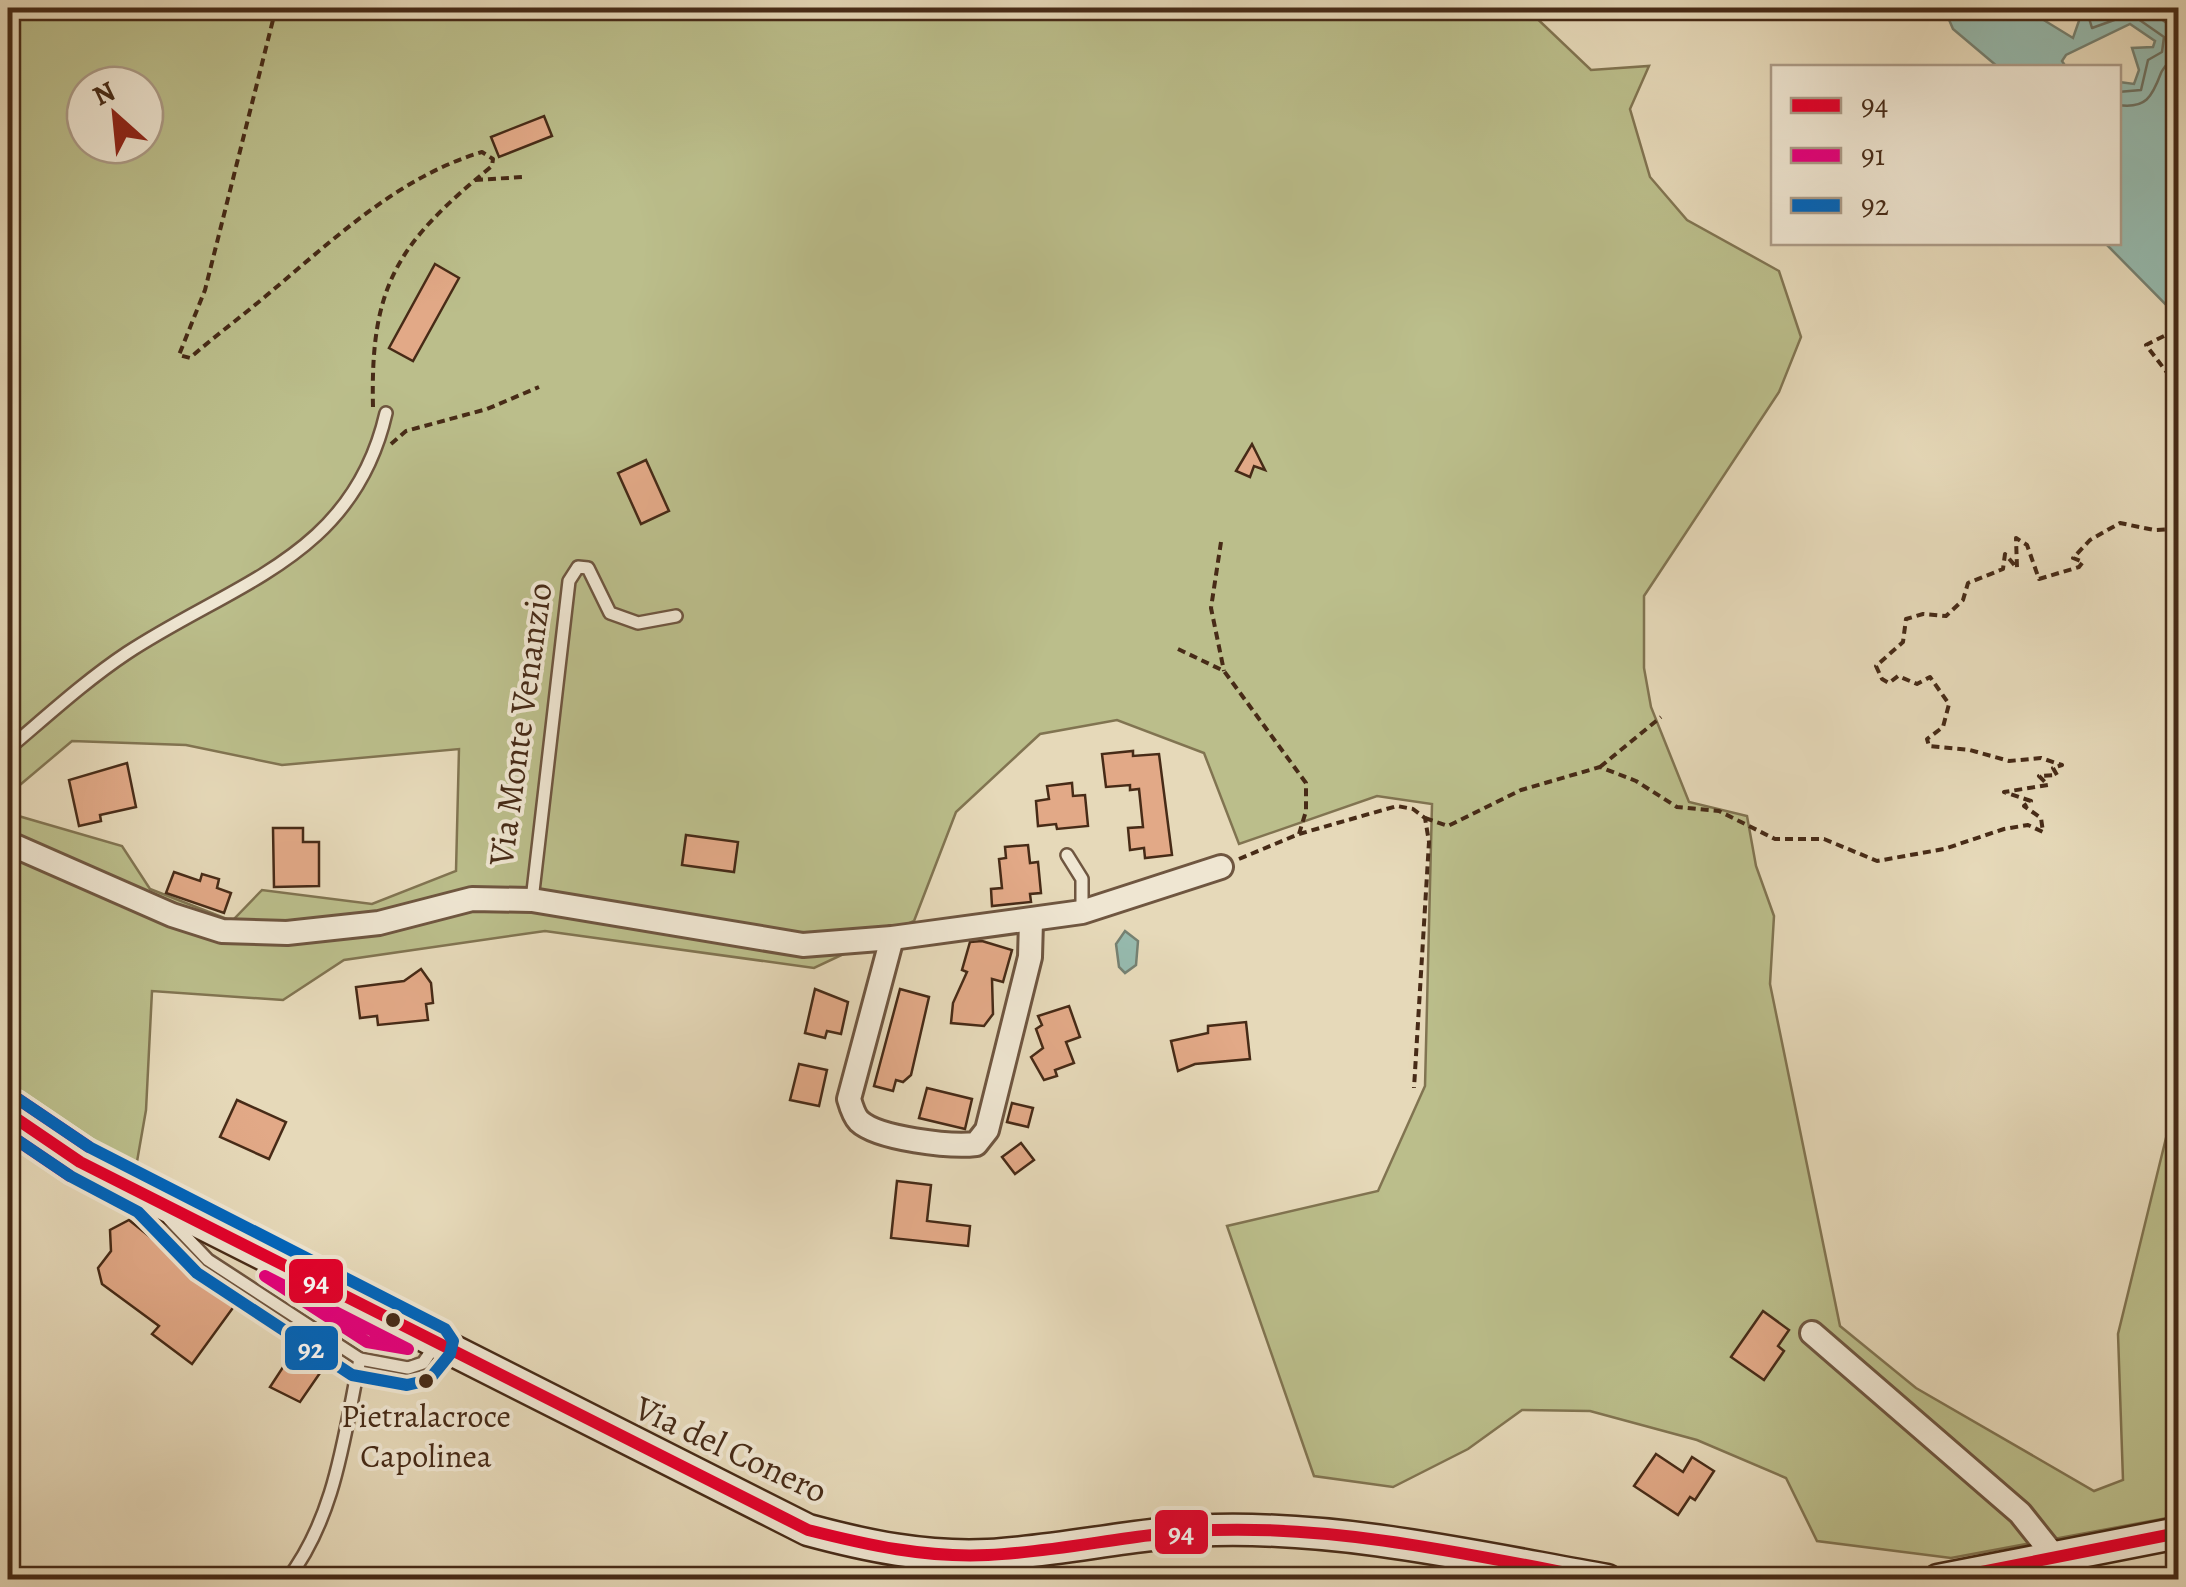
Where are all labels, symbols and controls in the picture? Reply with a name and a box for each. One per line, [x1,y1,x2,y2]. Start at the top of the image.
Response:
north arrow [65,65,165,165]
legend [1771,65,2121,245]
text: N [86,72,122,115]
text: 94 [1861,85,1888,125]
text: 91 [1861,135,1885,175]
text: 92 [1861,185,1889,225]
street label: Via Monte Venanzio [476,579,564,870]
line badge: 94 [287,1257,345,1305]
text: 94 [303,1263,329,1301]
unlabelled marker [383,1310,403,1330]
line badge: 92 [283,1324,340,1372]
text: 92 [298,1330,325,1368]
marker: Pietralacroce Capolinea [416,1371,436,1391]
street label: Via del Conero [626,1383,835,1514]
place label: Pietralacroce Capolinea [341,1394,511,1478]
line badge: 94 [1153,1508,1210,1556]
text: 94 [1168,1514,1194,1552]

